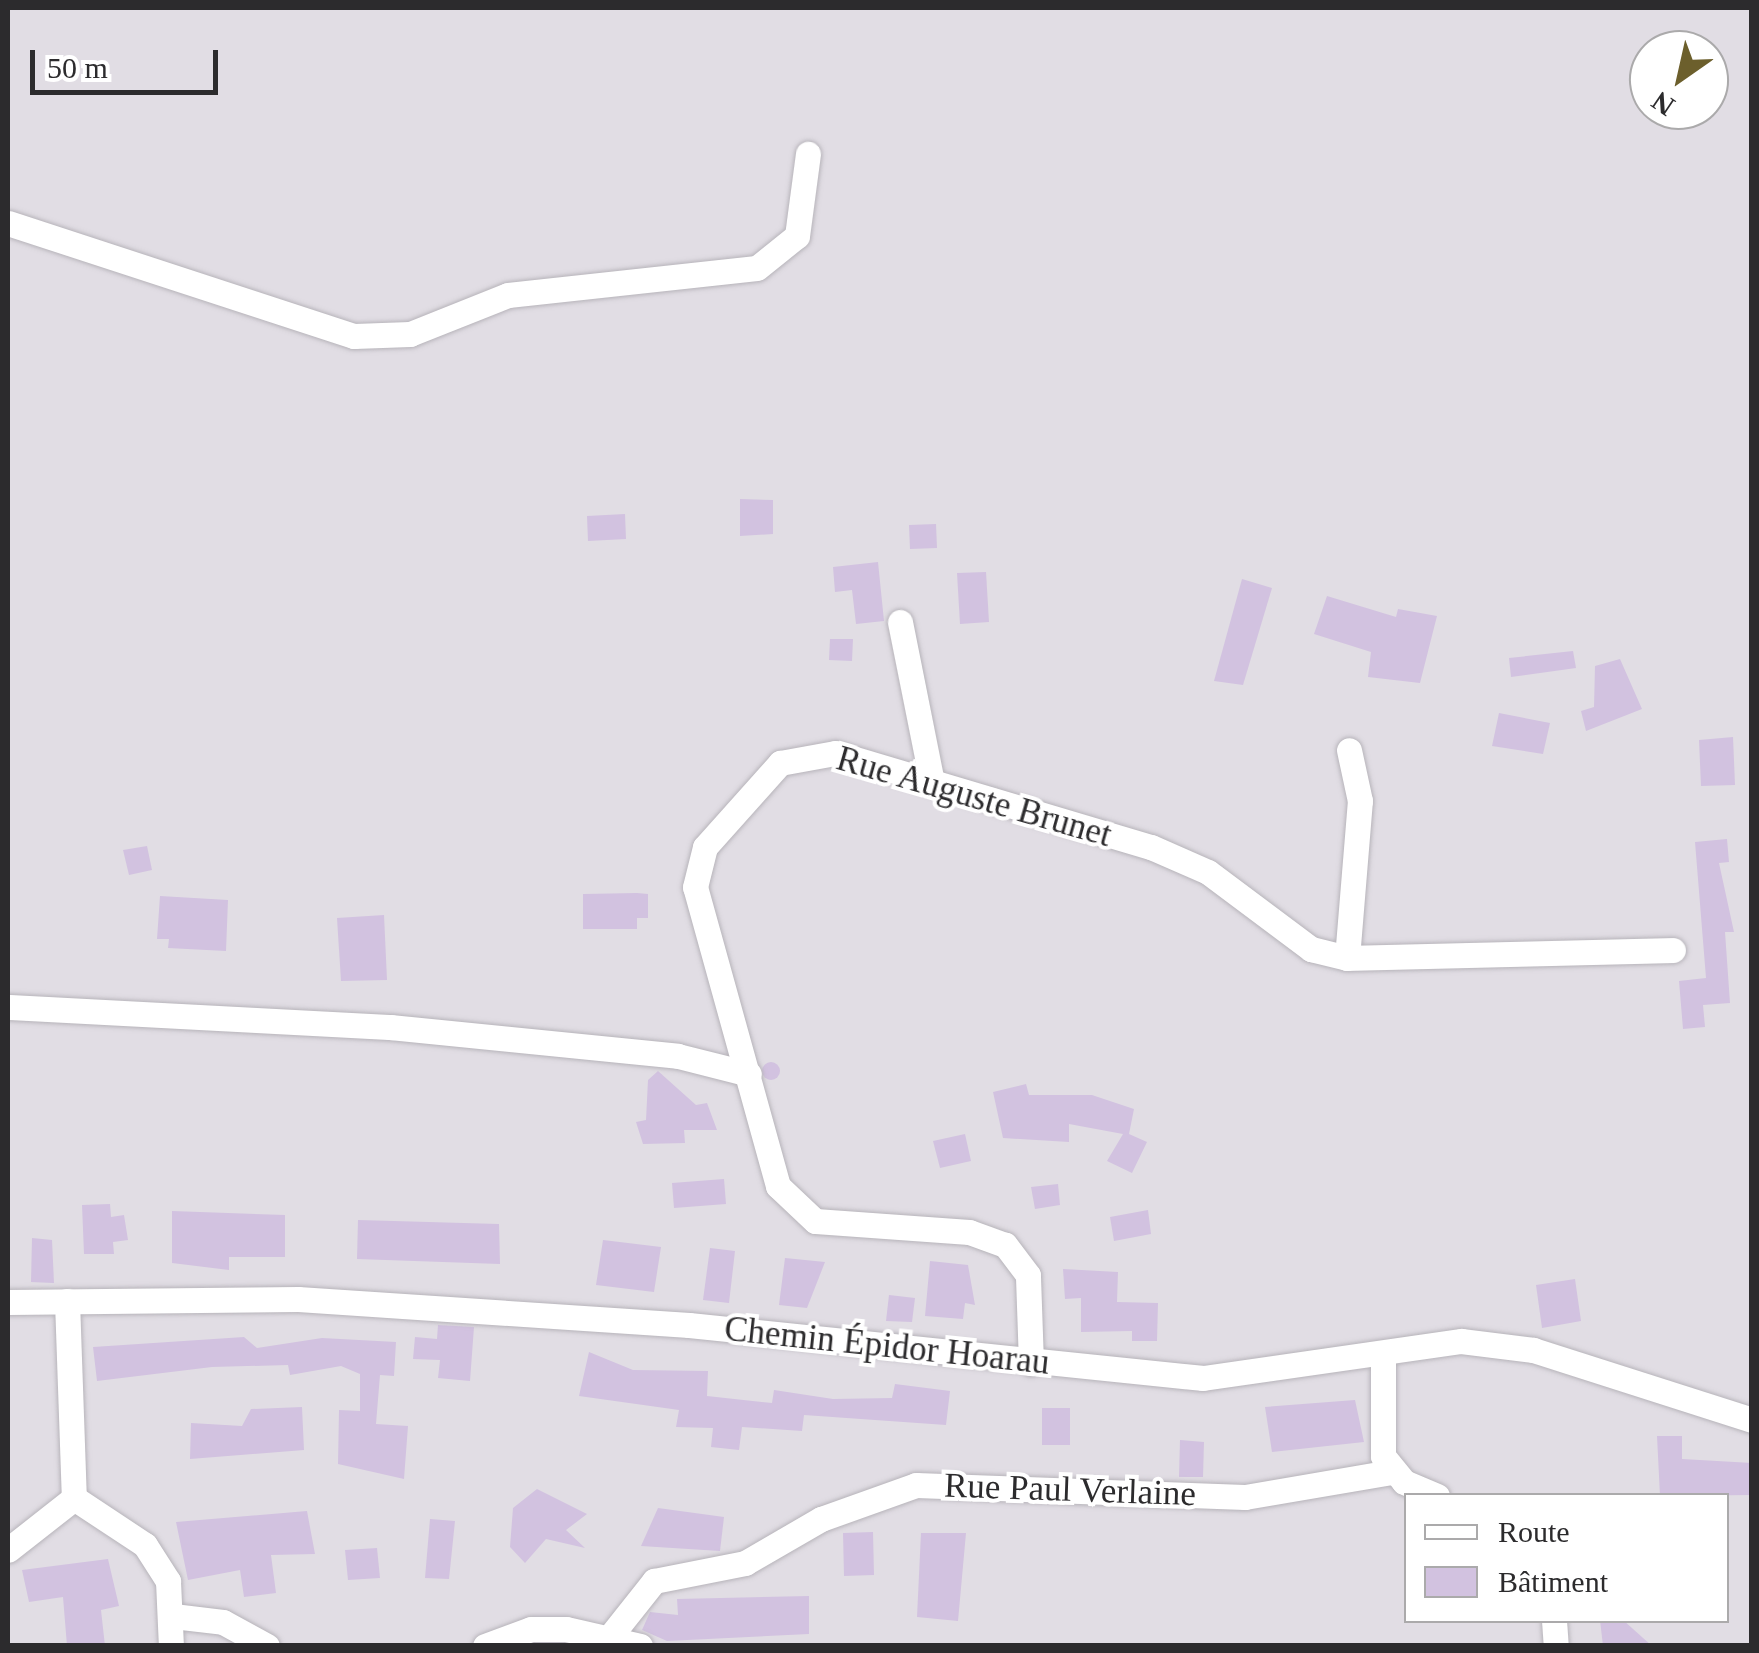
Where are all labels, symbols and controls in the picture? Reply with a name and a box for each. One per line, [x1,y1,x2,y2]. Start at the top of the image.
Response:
scale bar [35,30,222,92]
north arrow [1629,30,1729,130]
text: 50 m [47,51,108,84]
text: N [1646,85,1680,122]
street label: Rue Auguste Brunet [831,737,1117,857]
street label: Chemin Épidor Hoarau [722,1308,1052,1384]
street label: Rue Paul Verlaine [943,1465,1197,1515]
legend [1404,1493,1729,1623]
text: Route [1498,1515,1570,1548]
text: Bâtiment [1498,1565,1608,1598]

